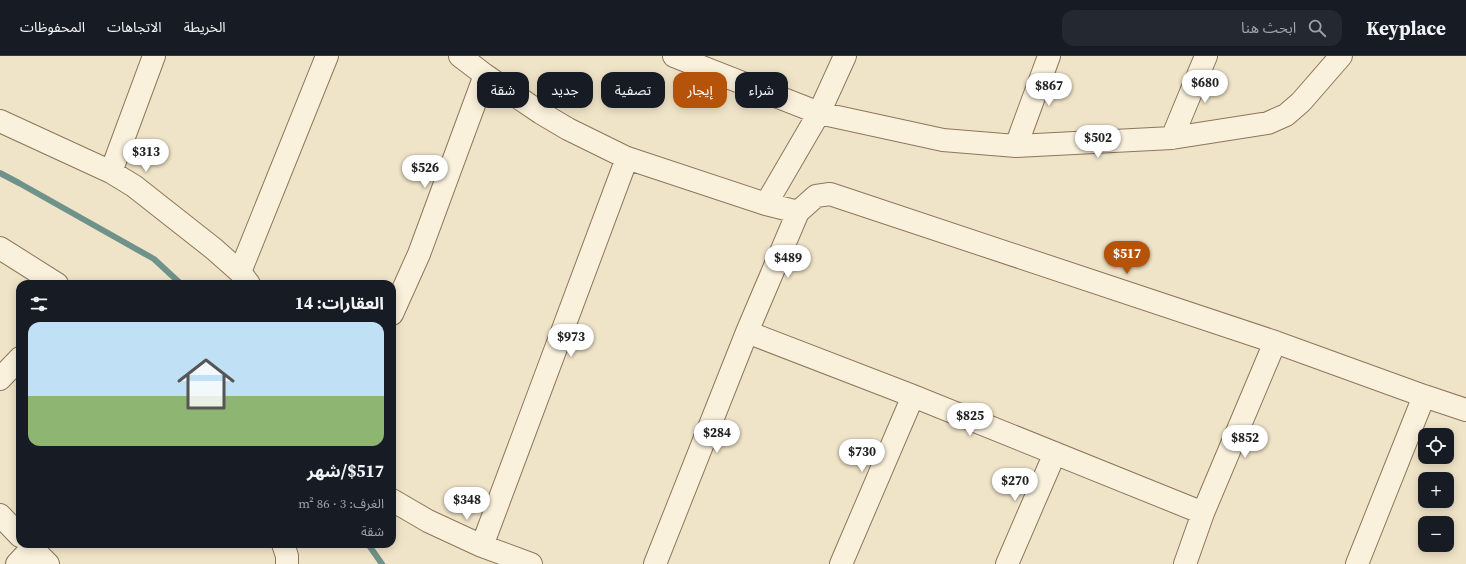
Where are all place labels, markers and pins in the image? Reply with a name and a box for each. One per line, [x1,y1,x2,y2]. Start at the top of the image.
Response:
pin: $680 [1181,70,1229,104]
pin: $867 [1025,73,1073,107]
pin: $502 [1074,125,1122,159]
pin: $313 [122,139,170,173]
pin: $526 [401,155,449,189]
pin: $517 [1103,241,1151,275]
pin: $489 [764,245,812,279]
pin: $973 [547,324,595,358]
pin: $825 [946,403,994,437]
pin: $284 [693,420,741,454]
pin: $852 [1221,425,1269,459]
pin: $730 [838,439,886,473]
pin: $270 [991,468,1039,502]
pin: $348 [443,487,491,521]

